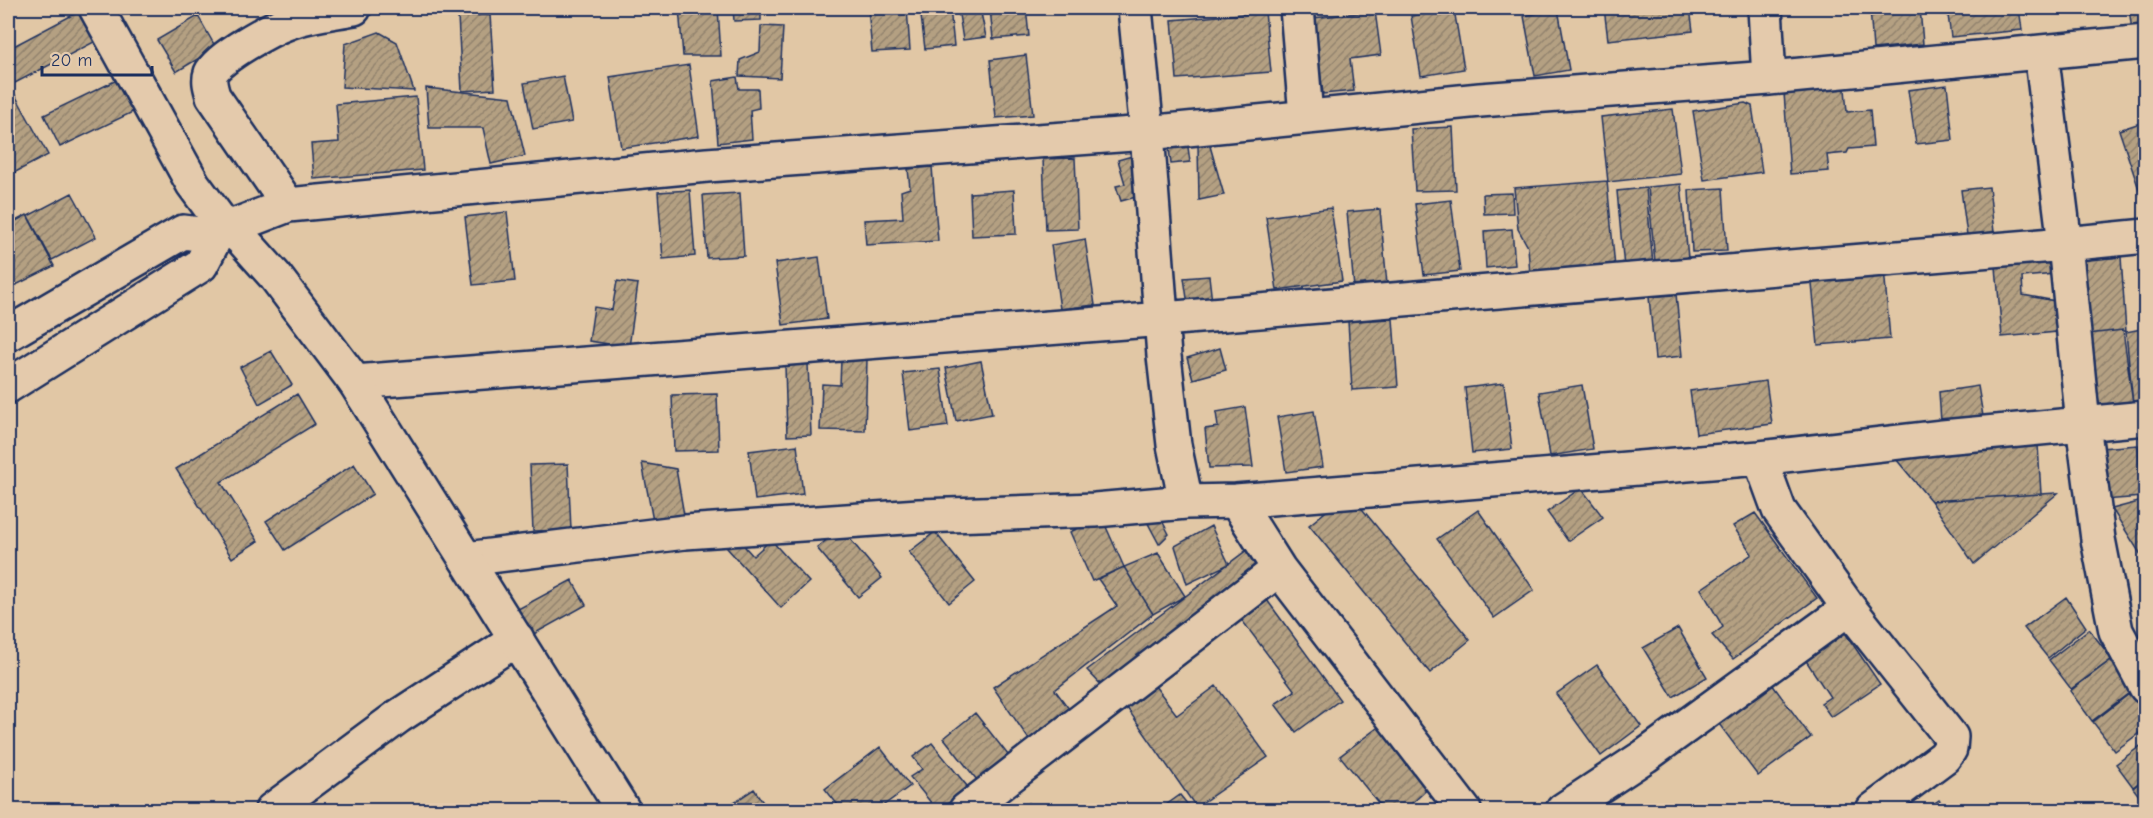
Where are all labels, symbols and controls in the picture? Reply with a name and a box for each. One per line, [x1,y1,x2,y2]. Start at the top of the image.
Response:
scale bar [42,39,152,77]
text: 20 m [51,50,92,71]

